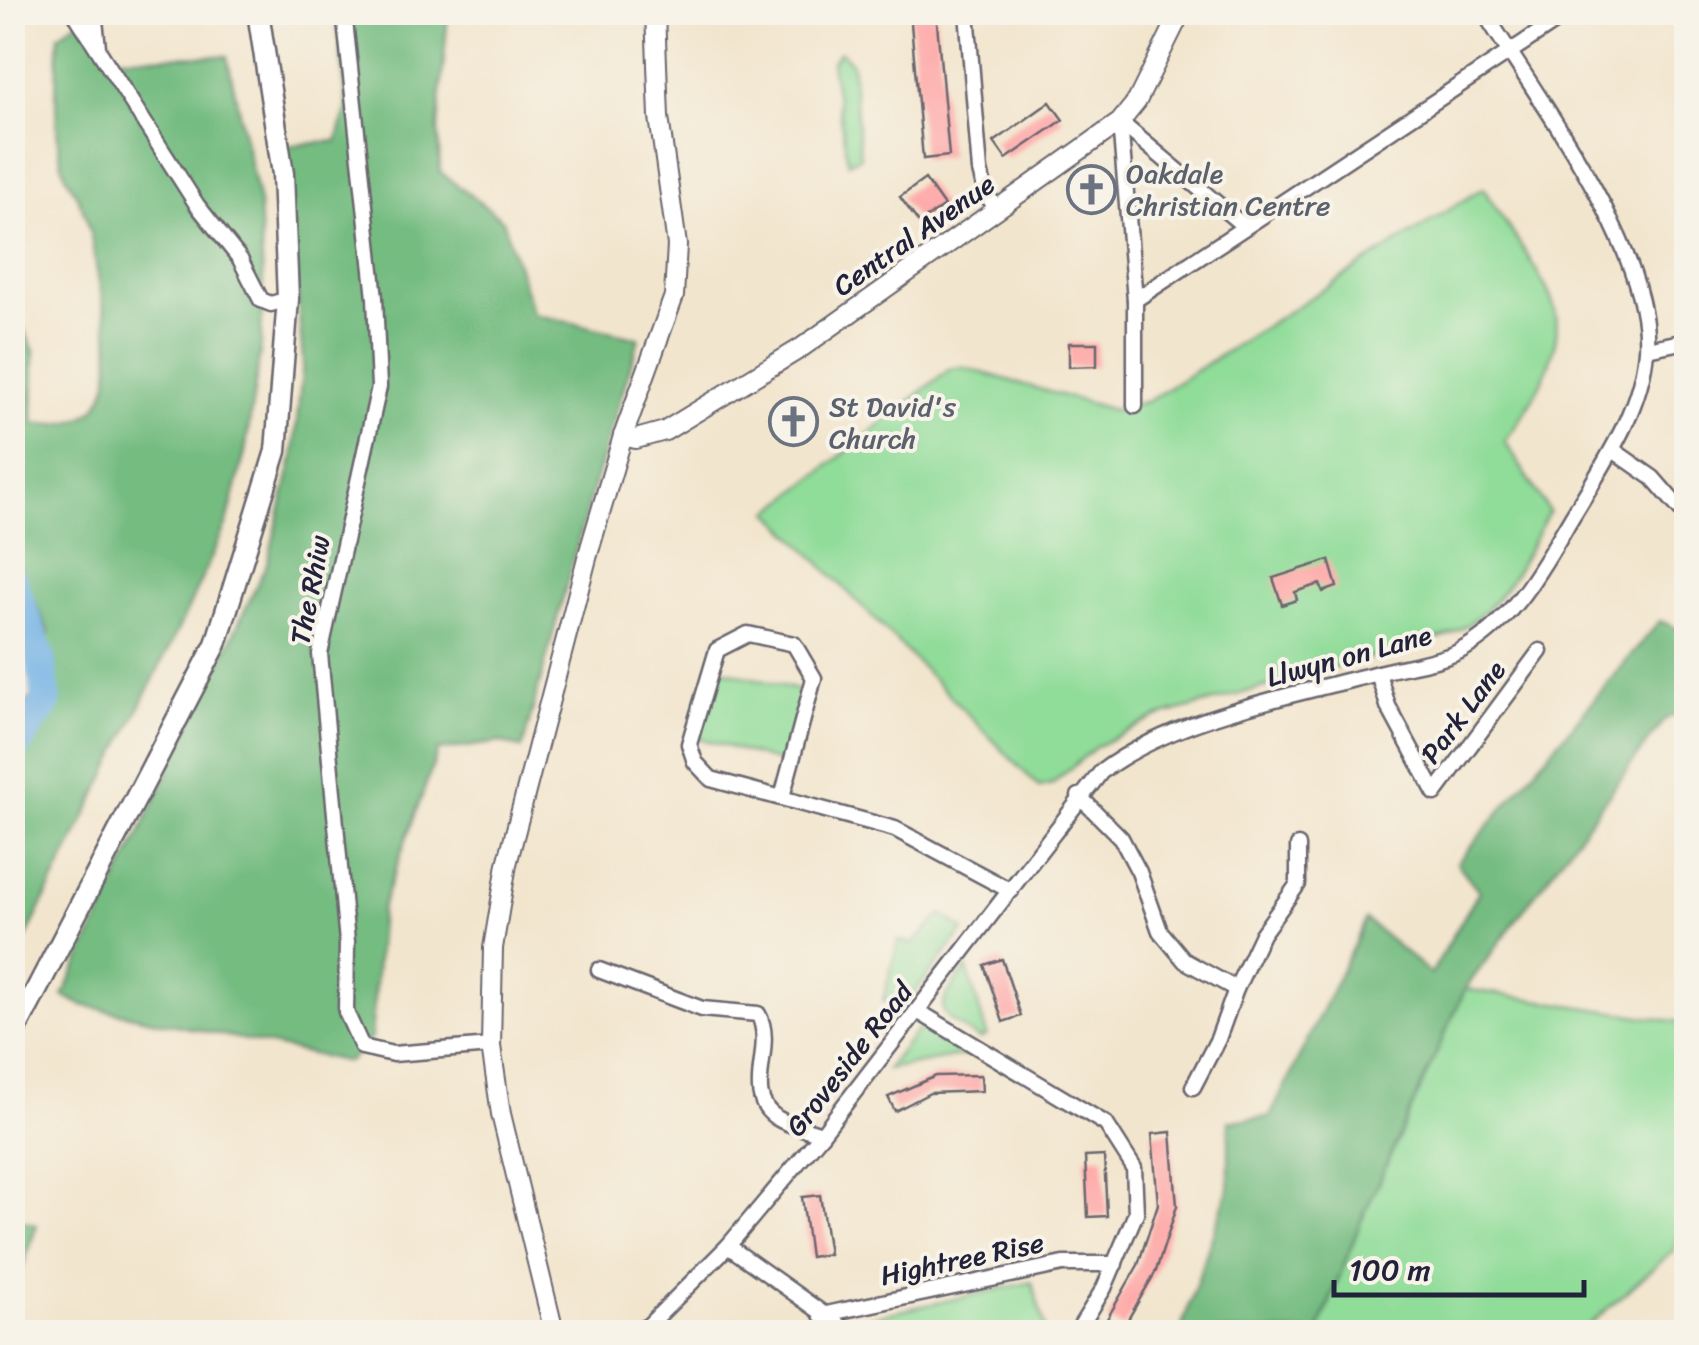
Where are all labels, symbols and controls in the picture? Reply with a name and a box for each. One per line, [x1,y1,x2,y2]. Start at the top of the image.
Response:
place label: Oakdale Christian Centre [1126,149,1330,230]
street label: Central Avenue [822,161,1006,309]
church icon: Oakdale Christian Centre [1065,163,1117,215]
place label: St David's Church [829,382,956,463]
church icon: St David's Church [768,396,820,448]
street label: The Rhiw [275,531,345,649]
street label: Llwyn on Lane [1261,610,1437,702]
street label: Park Lane [1407,649,1519,775]
street label: Groveside Road [772,969,927,1147]
street label: Hightree Rise [876,1218,1048,1300]
scale bar [1334,1235,1584,1297]
text: 100 m [1349,1243,1431,1297]

